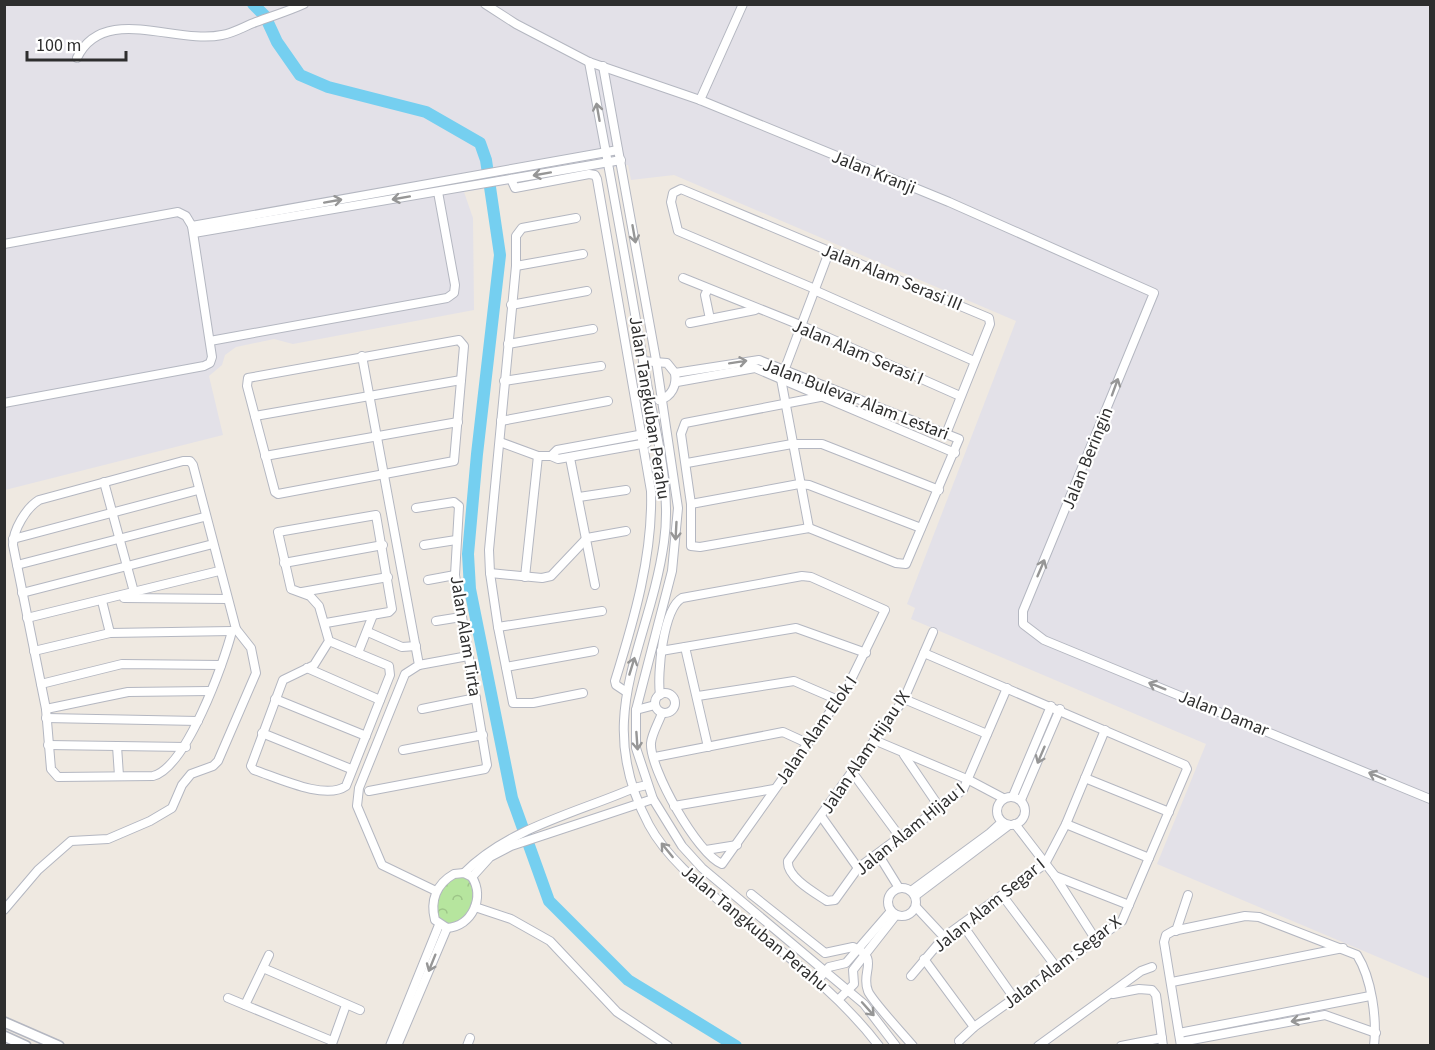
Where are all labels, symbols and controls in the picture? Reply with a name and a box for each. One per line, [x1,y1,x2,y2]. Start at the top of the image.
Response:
scale bar [27,24,126,62]
text: 100 m [36,33,81,58]
one-way arrow [592,103,603,123]
street label: Jalan Kranji [828,144,920,201]
one-way arrow [533,168,553,179]
one-way arrow [392,193,411,204]
one-way arrow [323,195,342,206]
one-way arrow [629,224,640,244]
street label: Jalan Alam Serasi III [818,238,966,317]
street label: Jalan Alam Serasi I [788,314,927,391]
street label: Jalan Tangkuban Perahu [623,315,676,501]
street label: Jalan Bulevar Alam Lestari [759,352,953,447]
one-way arrow [728,356,748,367]
one-way arrow [1110,378,1121,397]
street label: Jalan Beringin [1056,403,1119,513]
one-way arrow [671,520,682,540]
one-way arrow [1036,559,1048,577]
street label: Jalan Alam Tirta [444,574,487,698]
one-way arrow [627,657,638,676]
street label: Jalan Alam Elok I [770,671,863,790]
one-way arrow [1149,680,1167,691]
street label: Jalan Damar [1175,684,1273,743]
street label: Jalan Alam Hijau IX [815,686,916,819]
one-way arrow [632,731,643,751]
one-way arrow [1034,745,1046,763]
one-way arrow [1368,770,1386,781]
street label: Jalan Alam Hijau I [850,777,970,881]
one-way arrow [661,842,674,858]
street label: Jalan Alam Segar I [928,852,1051,958]
street label: Jalan Tangkuban Perahu [676,859,834,997]
street label: Jalan Alam Segar X [998,910,1127,1015]
one-way arrow [426,954,437,972]
one-way arrow [861,1001,875,1016]
one-way arrow [1291,1015,1310,1026]

